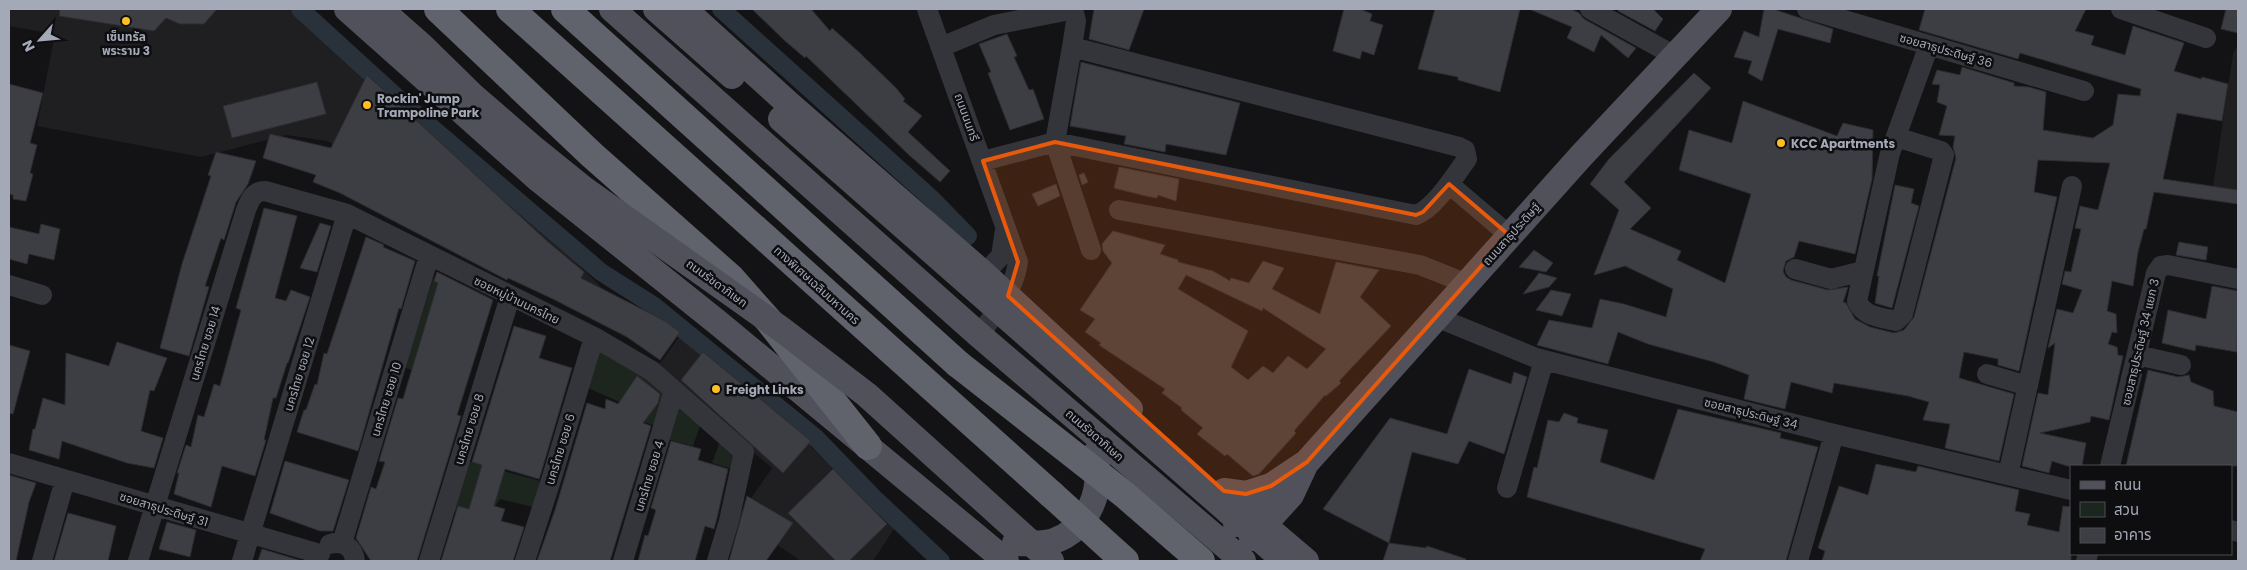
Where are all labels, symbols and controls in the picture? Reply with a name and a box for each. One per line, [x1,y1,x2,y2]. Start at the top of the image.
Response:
north arrow [15,15,65,65]
marker: เซ็นทรัล พระราม 3 [120,15,132,27]
place label: เซ็นทรัล พระราม 3 [102,28,150,59]
street label: ซอยสาธุประดิษฐ์ 36 [1898,29,1994,71]
text: N [17,37,40,55]
place label: Rockin' Jump Trampoline Park [377,90,480,121]
street label: ถนนนนทรี [950,91,984,143]
marker: Rockin' Jump Trampoline Park [361,99,373,111]
place label: KCC Apartments [1791,135,1895,152]
marker: KCC Apartments [1775,137,1787,149]
street label: ถนนสาธุประดิษฐ์ [1478,199,1544,269]
street label: ทางพิเศษเฉลิมมหานคร [770,242,864,328]
street label: ถนนรัชดาภิเษก [683,255,751,311]
street label: ซอยหมู่บ้านนครไทย [471,272,563,328]
street label: ซอยสาธุประดิษฐ์ 34 แยก 3 [2117,277,2163,407]
street label: นครไทย ซอย 14 [186,303,225,382]
street label: นครไทย ซอย 12 [280,335,318,413]
street label: นครไทย ซอย 10 [367,360,405,438]
place label: Freight Links [726,381,804,398]
marker: Freight Links [710,383,722,395]
street label: นครไทย ซอย 8 [450,391,488,467]
street label: ซอยสาธุประดิษฐ์ 34 [1703,393,1800,433]
street label: ถนนรัชดาภิเษก [1062,405,1128,465]
street label: นครไทย ซอย 6 [541,411,579,487]
street label: นครไทย ซอย 4 [630,438,668,514]
legend [2070,465,2232,555]
text: ถนน [2114,474,2141,495]
street label: ซอยสาธุประดิษฐ์ 31 [118,487,210,531]
text: สวน [2114,499,2139,520]
text: อาคาร [2114,524,2151,545]

